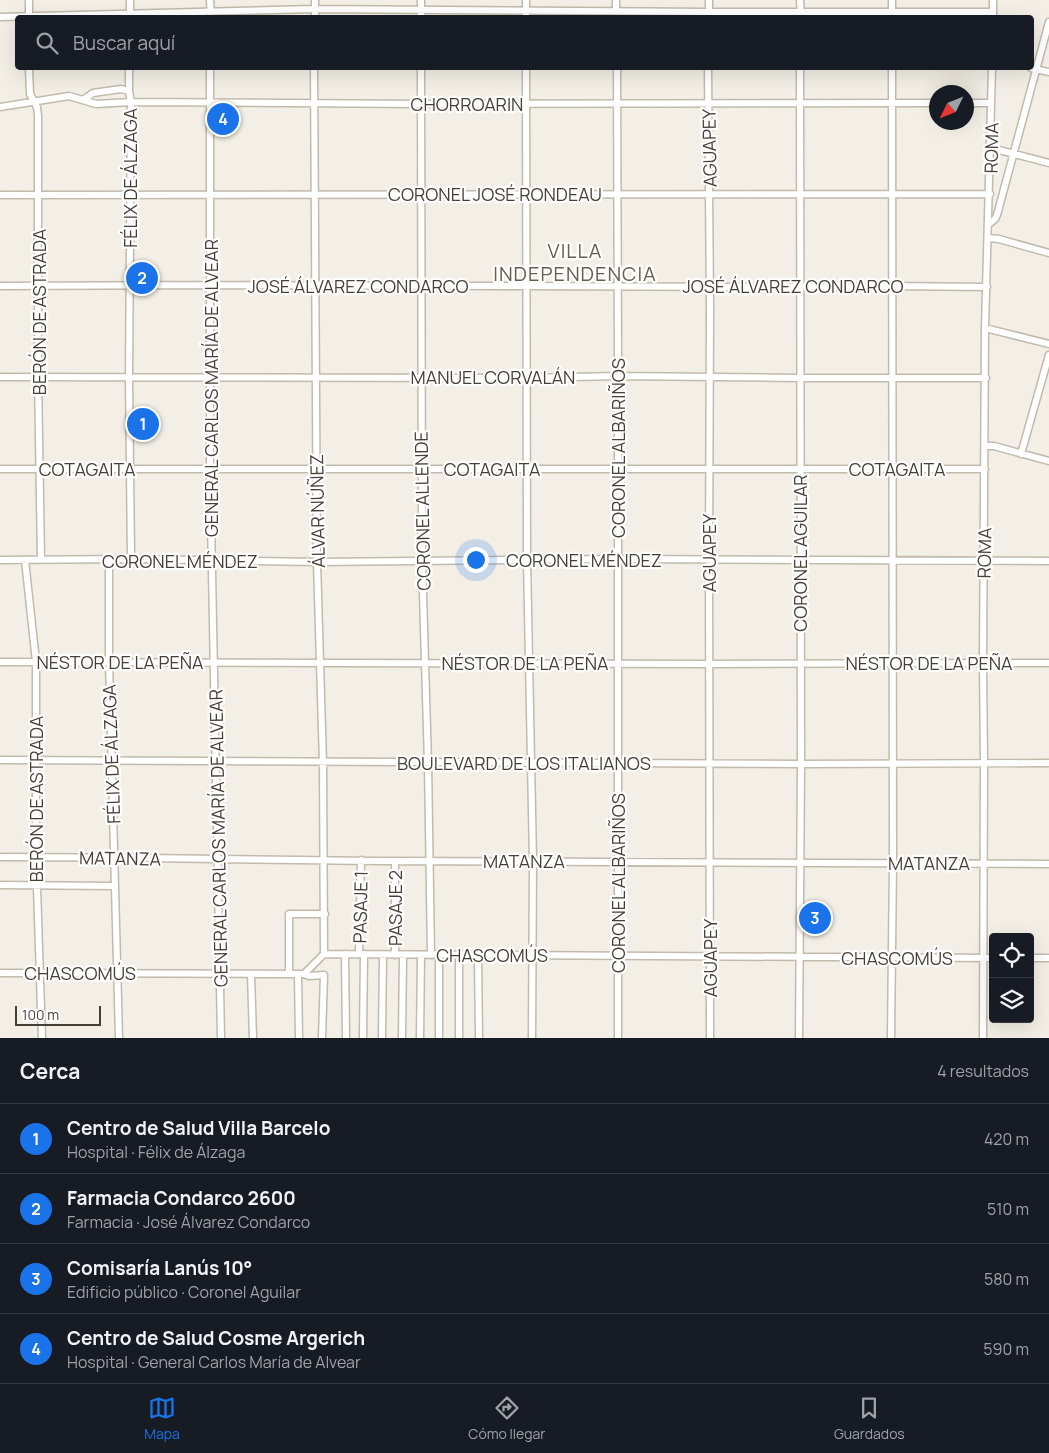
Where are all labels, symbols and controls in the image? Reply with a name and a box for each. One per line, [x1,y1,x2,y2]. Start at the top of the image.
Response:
search box [15,15,1034,70]
icon: search [33,29,61,57]
text: Buscar aquí [73,30,175,56]
north arrow [929,85,974,130]
street label: CHORROARIN [411,92,523,116]
pin: 4 [207,100,239,138]
street label: FÉLIX DE ÁLZAGA [118,108,142,248]
street label: AGUAPEY [696,108,722,187]
street label: ROMA [979,122,1003,174]
street label: CORONEL JOSÉ RONDEAU [388,182,602,206]
street label: BERÓN DE ASTRADA [27,228,51,395]
district label: VILLA INDEPENDENCIA [493,237,657,287]
street label: GENERAL CARLOS MARÍA DE ALVEAR [199,239,223,537]
pin: 2 [126,259,158,297]
street label: JOSÉ ÁLVAREZ CONDARCO [247,274,469,298]
street label: JOSÉ ÁLVAREZ CONDARCO [682,274,904,298]
street label: CORONEL ALBARIÑOS [606,358,630,538]
street label: MANUEL CORVALÁN [411,365,575,389]
pin: 1 [127,405,159,443]
street label: CORONEL ALLENDE [409,431,435,591]
street label: ÁLVAR NÚÑEZ [304,454,330,568]
street label: COTAGAITA [39,457,136,481]
street label: COTAGAITA [444,457,541,481]
street label: COTAGAITA [849,457,946,481]
street label: CORONEL AGUILAR [788,474,812,632]
street label: AGUAPEY [697,513,721,592]
street label: ROMA [972,527,996,579]
your location [463,547,489,573]
street label: CORONEL MÉNDEZ [506,548,662,572]
street label: CORONEL MÉNDEZ [102,549,258,573]
street label: NÉSTOR DE LA PEÑA [37,650,204,674]
street label: NÉSTOR DE LA PEÑA [442,651,609,675]
street label: NÉSTOR DE LA PEÑA [846,651,1013,675]
street label: FÉLIX DE ÁLZAGA [97,683,125,824]
street label: GENERAL CARLOS MARÍA DE ALVEAR [203,689,233,987]
street label: BERÓN DE ASTRADA [24,715,48,882]
street label: BOULEVARD DE LOS ITALIANOS [397,751,651,775]
street label: CORONEL ALBARIÑOS [606,793,630,973]
street label: MATANZA [79,845,162,871]
street label: MATANZA [483,849,566,873]
street label: MATANZA [888,851,971,875]
street label: PASAJE 1 [347,870,373,944]
street label: PASAJE 2 [383,870,407,946]
pin: 3 [799,899,831,937]
street label: AGUAPEY [698,918,722,997]
map controls [989,933,1034,1023]
button: locate [989,933,1034,978]
street label: CHASCOMÚS [436,943,548,967]
street label: CHASCOMÚS [841,946,953,970]
street label: CHASCOMÚS [24,961,136,985]
button: layers [989,978,1034,1023]
scale bar [15,1003,101,1026]
text: 100 m [22,1005,59,1024]
text: Cerca [20,1057,80,1085]
text: 4 resultados [937,1060,1029,1082]
text: Centro de Salud Villa Barcelo [67,1115,330,1141]
text: 1 [32,1128,40,1150]
text: 420 m [984,1128,1029,1150]
text: Hospital · Félix de Álzaga [67,1141,245,1163]
text: Farmacia Condarco 2600 [67,1185,296,1211]
text: 2 [31,1198,41,1220]
text: 510 m [987,1198,1029,1220]
text: Farmacia · José Álvarez Condarco [67,1211,310,1233]
text: Comisaría Lanús 10° [67,1255,252,1281]
text: 3 [31,1268,41,1290]
text: 580 m [984,1268,1029,1290]
text: Edificio público · Coronel Aguilar [67,1281,301,1303]
text: Centro de Salud Cosme Argerich [67,1325,365,1351]
text: 4 [31,1338,41,1360]
text: 590 m [983,1338,1029,1360]
text: Hospital · General Carlos María de Alvear [67,1351,361,1373]
tab: Mapa [144,1394,180,1443]
tab: Cómo llegar [468,1394,545,1443]
tab: Guardados [834,1394,905,1443]

